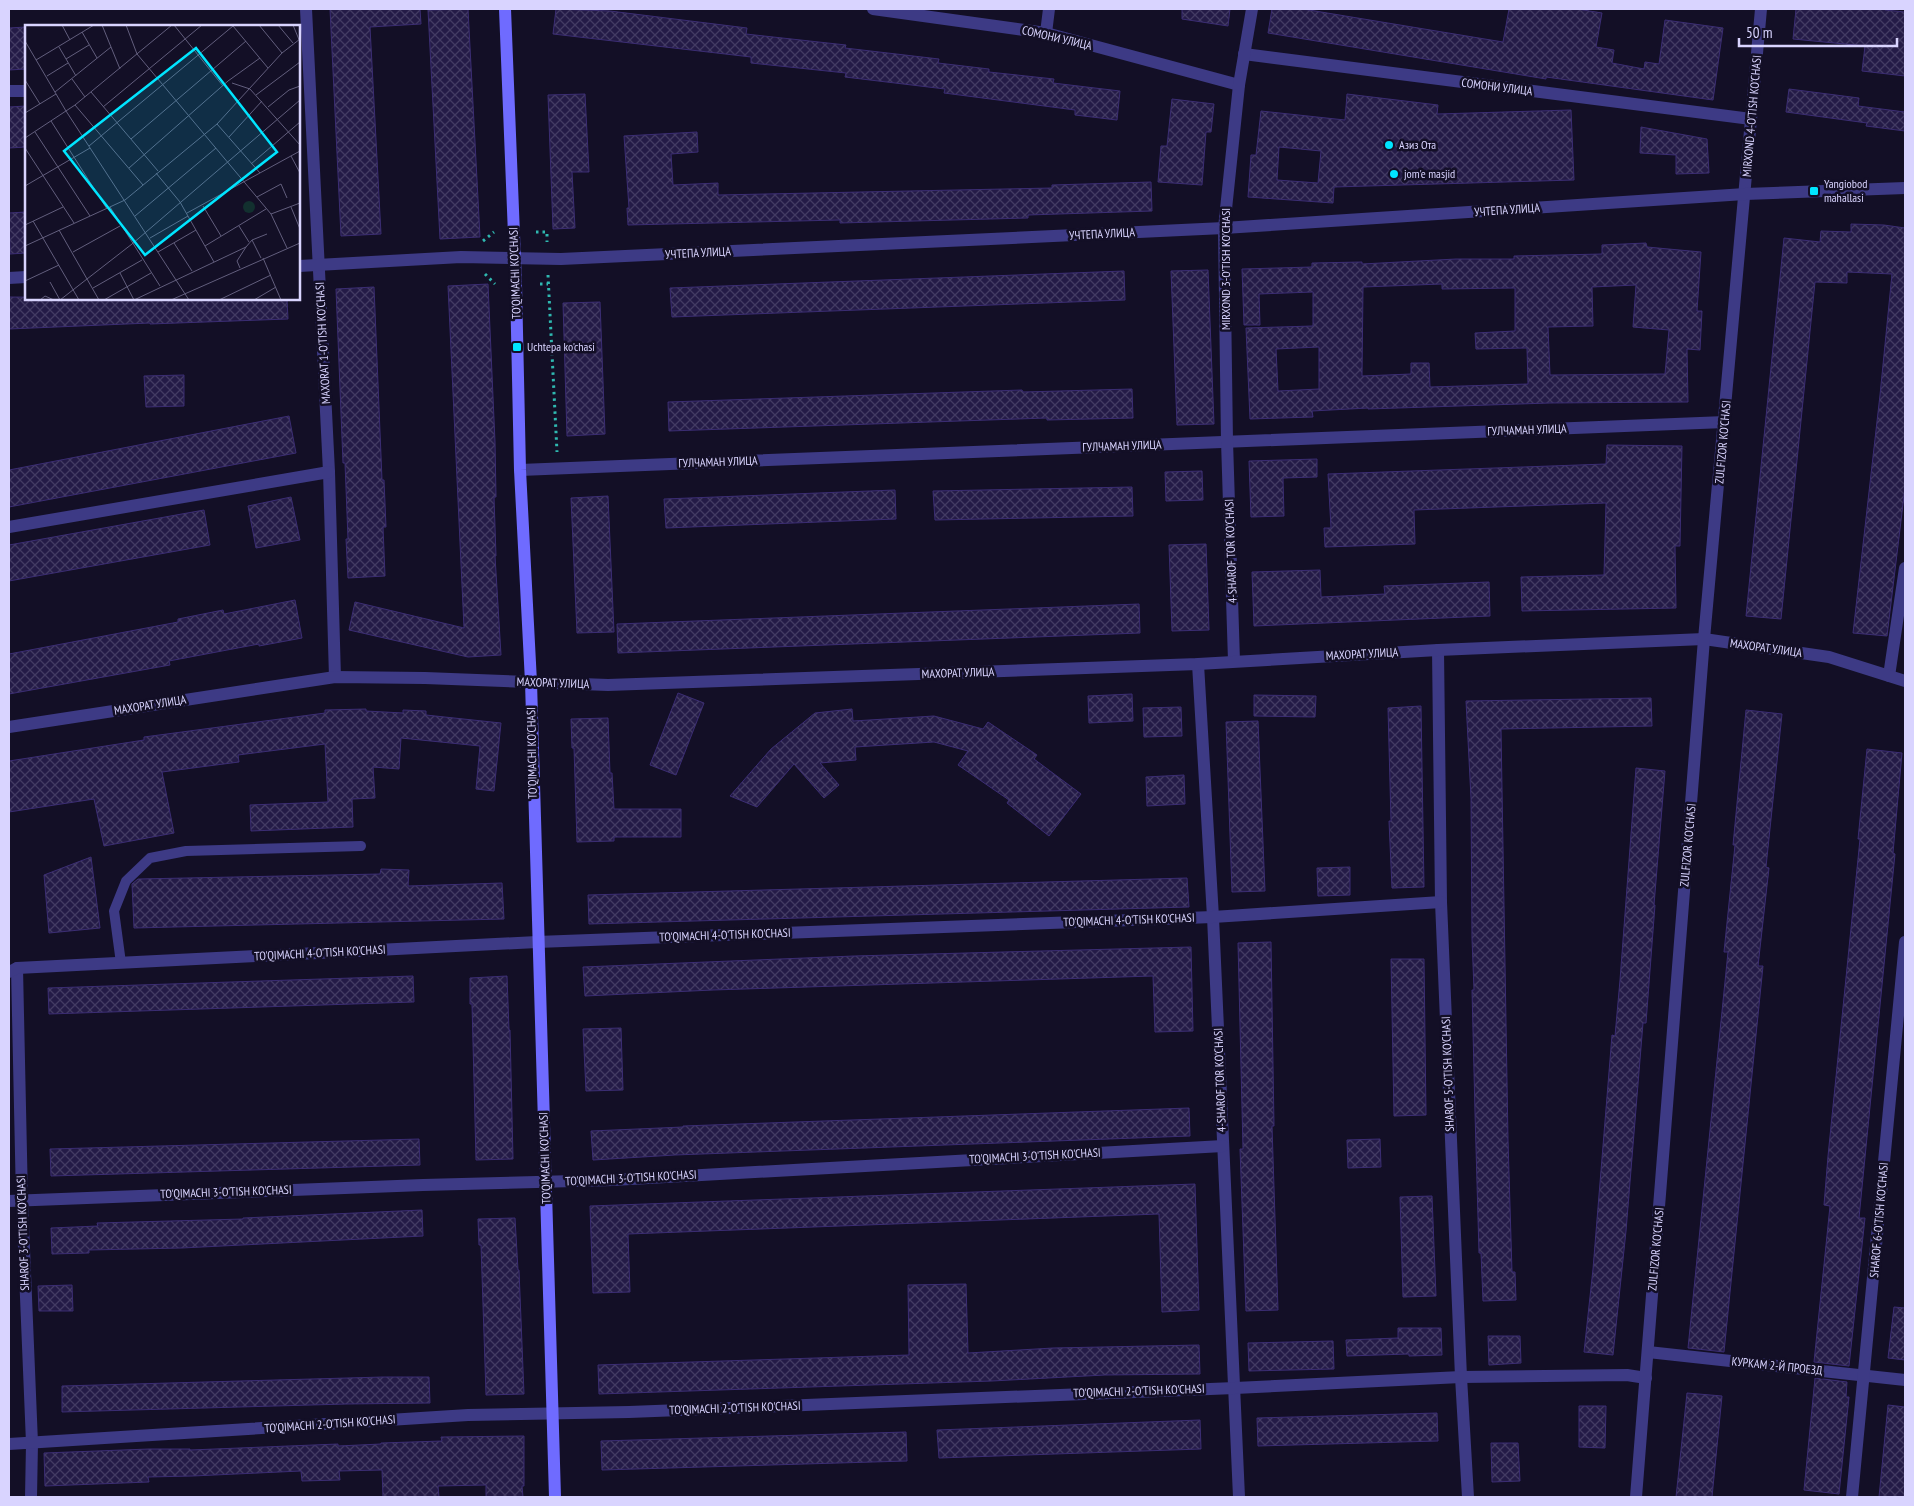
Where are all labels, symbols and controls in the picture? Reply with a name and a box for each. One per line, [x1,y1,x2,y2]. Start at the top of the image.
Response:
scale bar [1739,15,1896,47]
street label: СОМОНИ УЛИЦА [1021,22,1094,53]
text: 50 m [1746,23,1772,42]
inset map [25,25,300,300]
street label: MIRXOND 4-O'TISH KO'CHASI [1739,54,1764,177]
street label: СОМОНИ УЛИЦА [1461,75,1534,98]
place label: Азиз Ота [1399,137,1436,152]
marker: Азиз Ота [1383,139,1395,151]
place label: jom'e masjid [1404,166,1455,181]
marker: jom'e masjid [1388,168,1400,180]
place label: Yangiobod mahallasi [1824,176,1867,205]
marker: Yangiobod mahallasi [1808,185,1820,197]
street label: УЧТЕПА УЛИЦА [1474,200,1541,219]
street label: MIRXOND 3-O'TISH KO'CHASI [1218,208,1233,330]
street label: УЧТЕПА УЛИЦА [1069,224,1136,243]
street label: TO'QIMACHI KO'CHASI [505,227,524,319]
street label: УЧТЕПА УЛИЦА [665,243,732,262]
street label: MAXORAT 1-O'TISH KO'CHASI [312,282,333,404]
place label: Uchtepa ko'chasi [527,339,595,354]
marker: Uchtepa ko'chasi [511,341,523,353]
street label: ZULFIZOR KO'CHASI [1711,400,1734,484]
street label: ГУЛЧАМАН УЛИЦА [1487,421,1567,438]
street label: ГУЛЧАМАН УЛИЦА [1082,437,1162,454]
street label: ГУЛЧАМАН УЛИЦА [678,453,758,470]
street label: 4-SHAROF TOR KO'CHASI [1221,499,1240,603]
street label: МАХОРАТ УЛИЦА [1729,635,1803,660]
street label: МАХОРАТ УЛИЦА [1325,644,1399,663]
street label: МАХОРАТ УЛИЦА [921,664,995,681]
street label: МАХОРАТ УЛИЦА [516,674,590,691]
street label: МАХОРАТ УЛИЦА [113,691,187,718]
street label: TO'QIMACHI KO'CHASI [523,707,540,799]
street label: ZULFIZOR KO'CHASI [1676,803,1699,887]
street label: TO'QIMACHI 4-O'TISH KO'CHASI [1063,910,1195,929]
street label: TO'QIMACHI 4-O'TISH KO'CHASI [659,925,791,944]
street label: TO'QIMACHI 4-O'TISH KO'CHASI [254,942,386,963]
street label: SHAROF 5-O'TISH KO'CHASI [1438,1016,1457,1132]
street label: 4-SHAROF TOR KO'CHASI [1210,1028,1229,1132]
street label: TO'QIMACHI KO'CHASI [535,1112,554,1204]
street label: TO'QIMACHI 3-O'TISH KO'CHASI [969,1145,1101,1166]
street label: SHAROF 6-O'TISH KO'CHASI [1866,1162,1891,1278]
street label: TO'QIMACHI 3-O'TISH KO'CHASI [565,1167,697,1188]
street label: SHAROF 3-O'TISH KO'CHASI [13,1175,32,1291]
street label: TO'QIMACHI 3-O'TISH KO'CHASI [160,1182,292,1201]
street label: ZULFIZOR KO'CHASI [1644,1207,1667,1291]
street label: КУРКАМ 2-Й ПРОЕЗД [1731,1353,1824,1378]
street label: TO'QIMACHI 2-O'TISH KO'CHASI [1073,1381,1205,1400]
street label: TO'QIMACHI 2-O'TISH KO'CHASI [669,1398,801,1417]
street label: TO'QIMACHI 2-O'TISH KO'CHASI [264,1411,396,1436]

